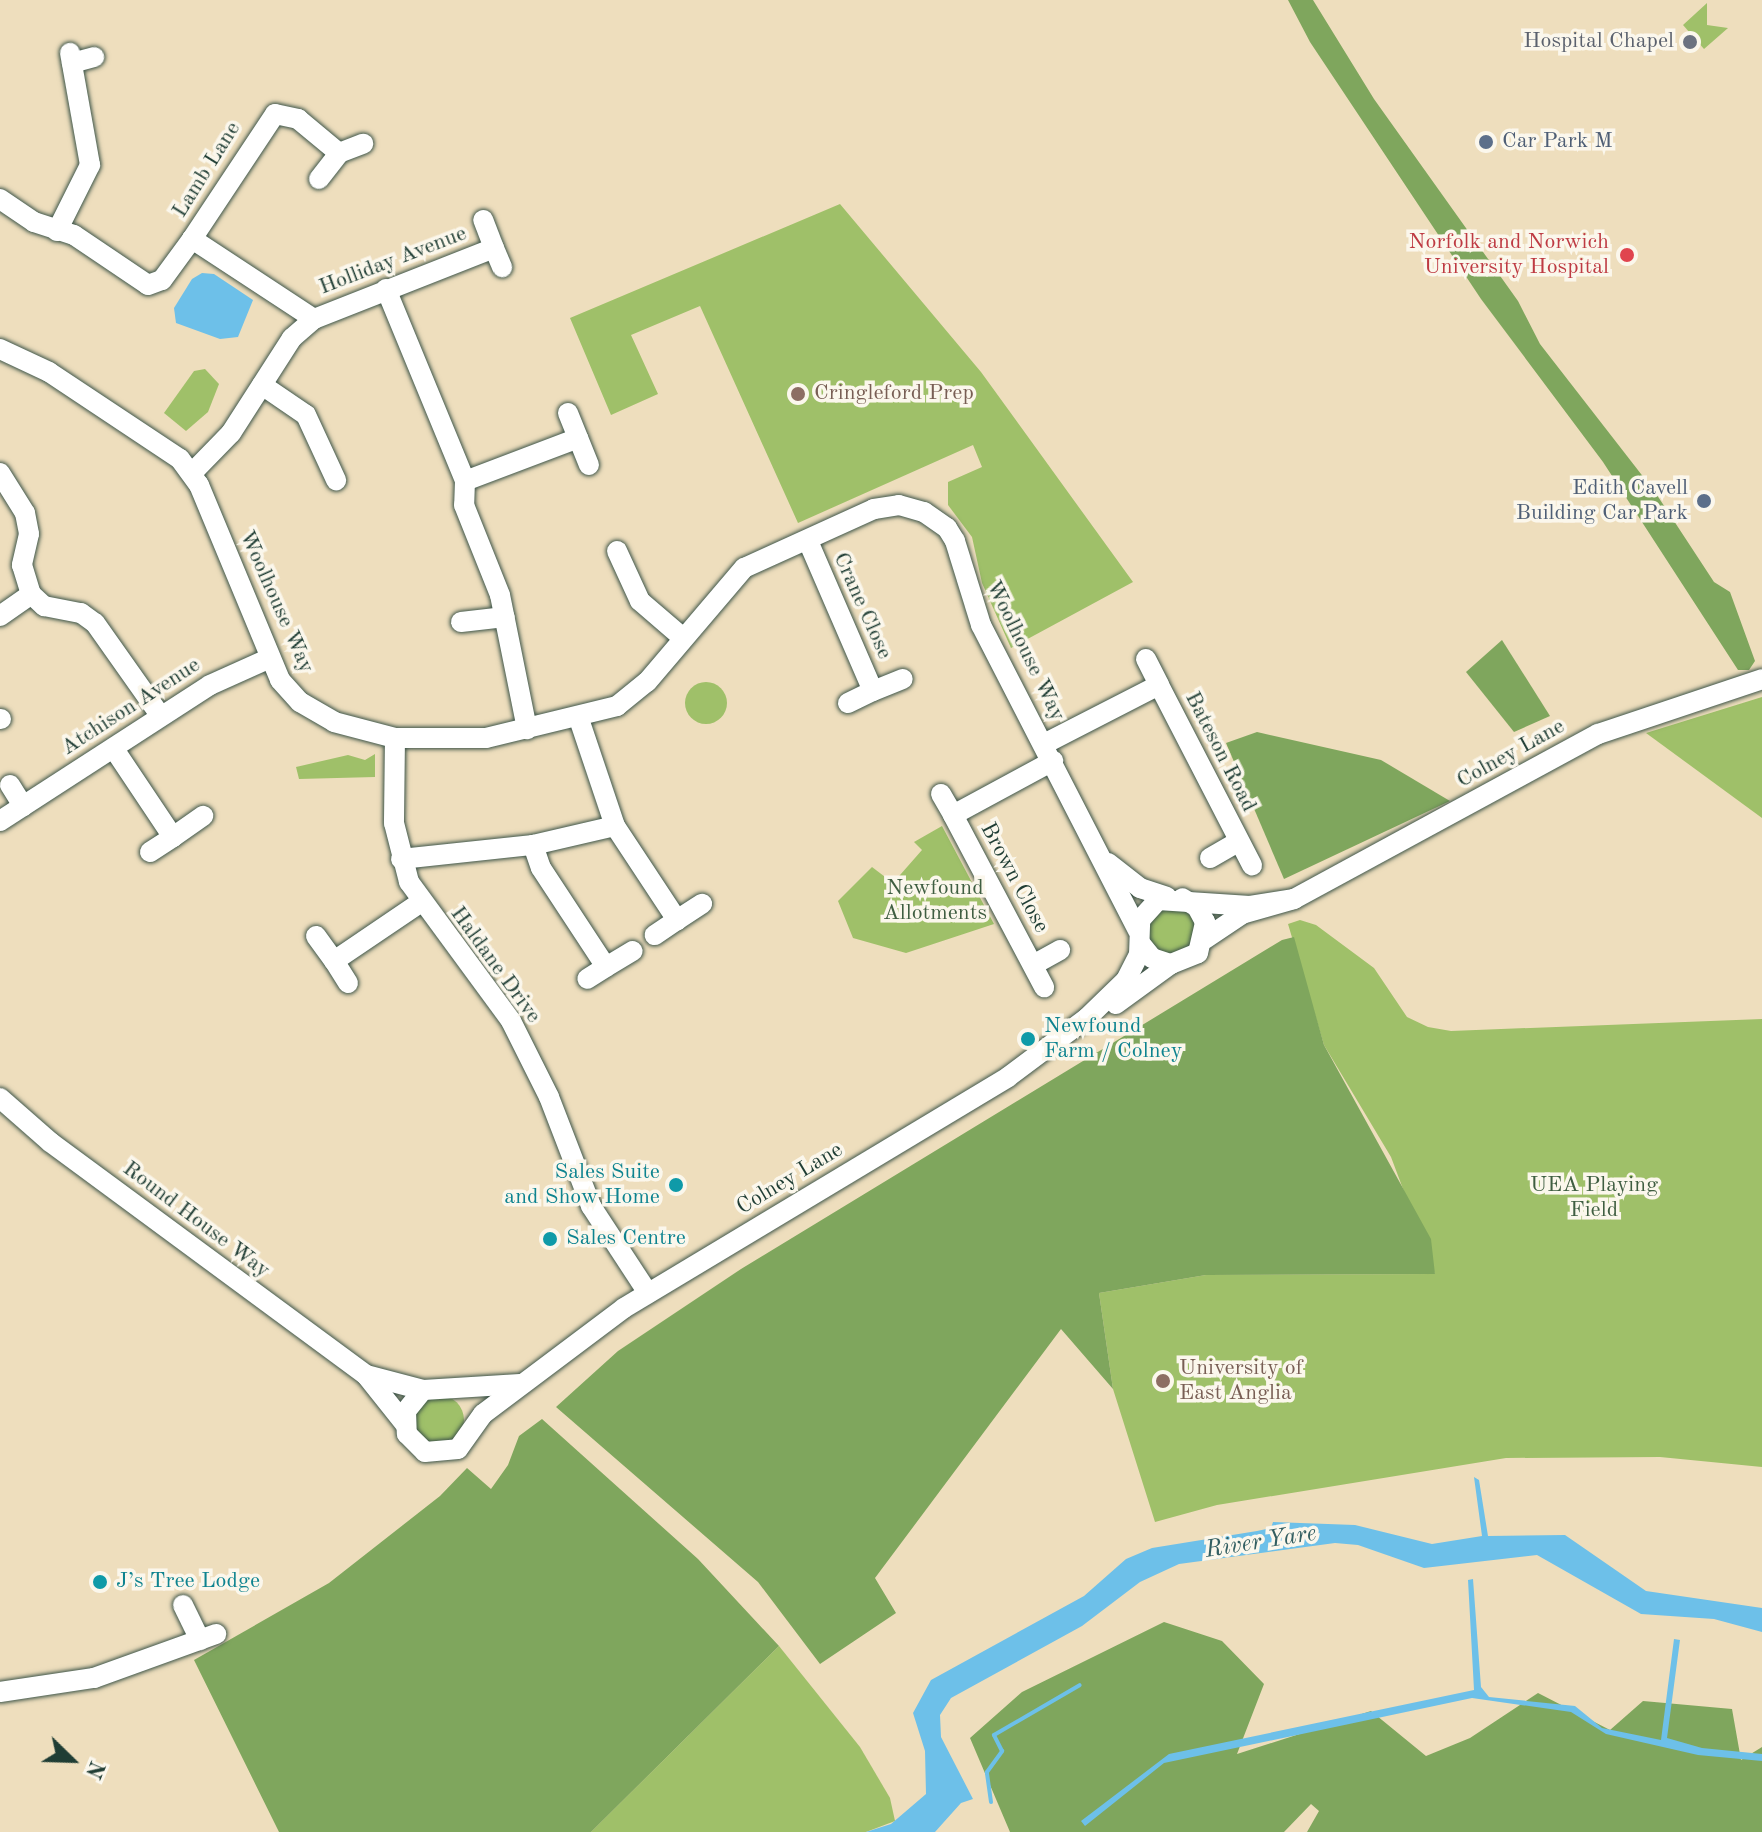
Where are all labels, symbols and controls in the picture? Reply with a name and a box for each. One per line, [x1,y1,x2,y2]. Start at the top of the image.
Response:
place label: Hospital Chapel [1523,29,1674,55]
marker: Hospital Chapel [1681,33,1699,51]
street label: Lamb Lane [167,117,247,223]
place label: Car Park M [1502,129,1613,155]
marker: Car Park M [1477,133,1495,151]
street label: Holliday Avenue [316,221,470,301]
place label: Norfolk and Norwich University Hospital [1409,229,1609,280]
marker: Norfolk and Norwich University Hospital [1616,244,1638,266]
place label: Cringleford Prep [814,381,974,407]
marker: Cringleford Prep [789,385,807,403]
place label: Edith Cavell Building Car Park [1516,475,1688,526]
marker: Edith Cavell Building Car Park [1695,492,1713,510]
street label: Woolhouse Way [233,527,319,677]
street label: Crane Close [827,549,897,663]
street label: Woolhouse Way [979,576,1071,726]
street label: Atchison Avenue [57,652,205,762]
street label: Bateson Road [1178,687,1262,817]
street label: Colney Lane [1453,714,1569,794]
street label: Brown Close [974,818,1054,938]
park label: Newfound Allotments [883,875,987,926]
street label: Haldane Drive [444,902,546,1028]
place label: Newfound Farm / Colney [1044,1013,1182,1064]
marker: Newfound Farm / Colney [1019,1030,1037,1048]
street label: Colney Lane [732,1137,848,1221]
street label: Round House Way [117,1156,275,1284]
place label: Sales Suite and Show Home [504,1159,660,1210]
park label: UEA Playing Field [1530,1172,1658,1224]
marker: Sales Suite and Show Home [667,1176,685,1194]
place label: Sales Centre [566,1226,686,1252]
marker: Sales Centre [541,1230,559,1248]
place label: University of East Anglia [1179,1355,1303,1406]
marker: University of East Anglia [1154,1372,1172,1390]
water label: River Yare [1203,1520,1319,1566]
place label: J’s Tree Lodge [116,1569,260,1595]
marker: J’s Tree Lodge [91,1573,109,1591]
north arrow [32,1720,112,1800]
text: N [81,1757,108,1781]

